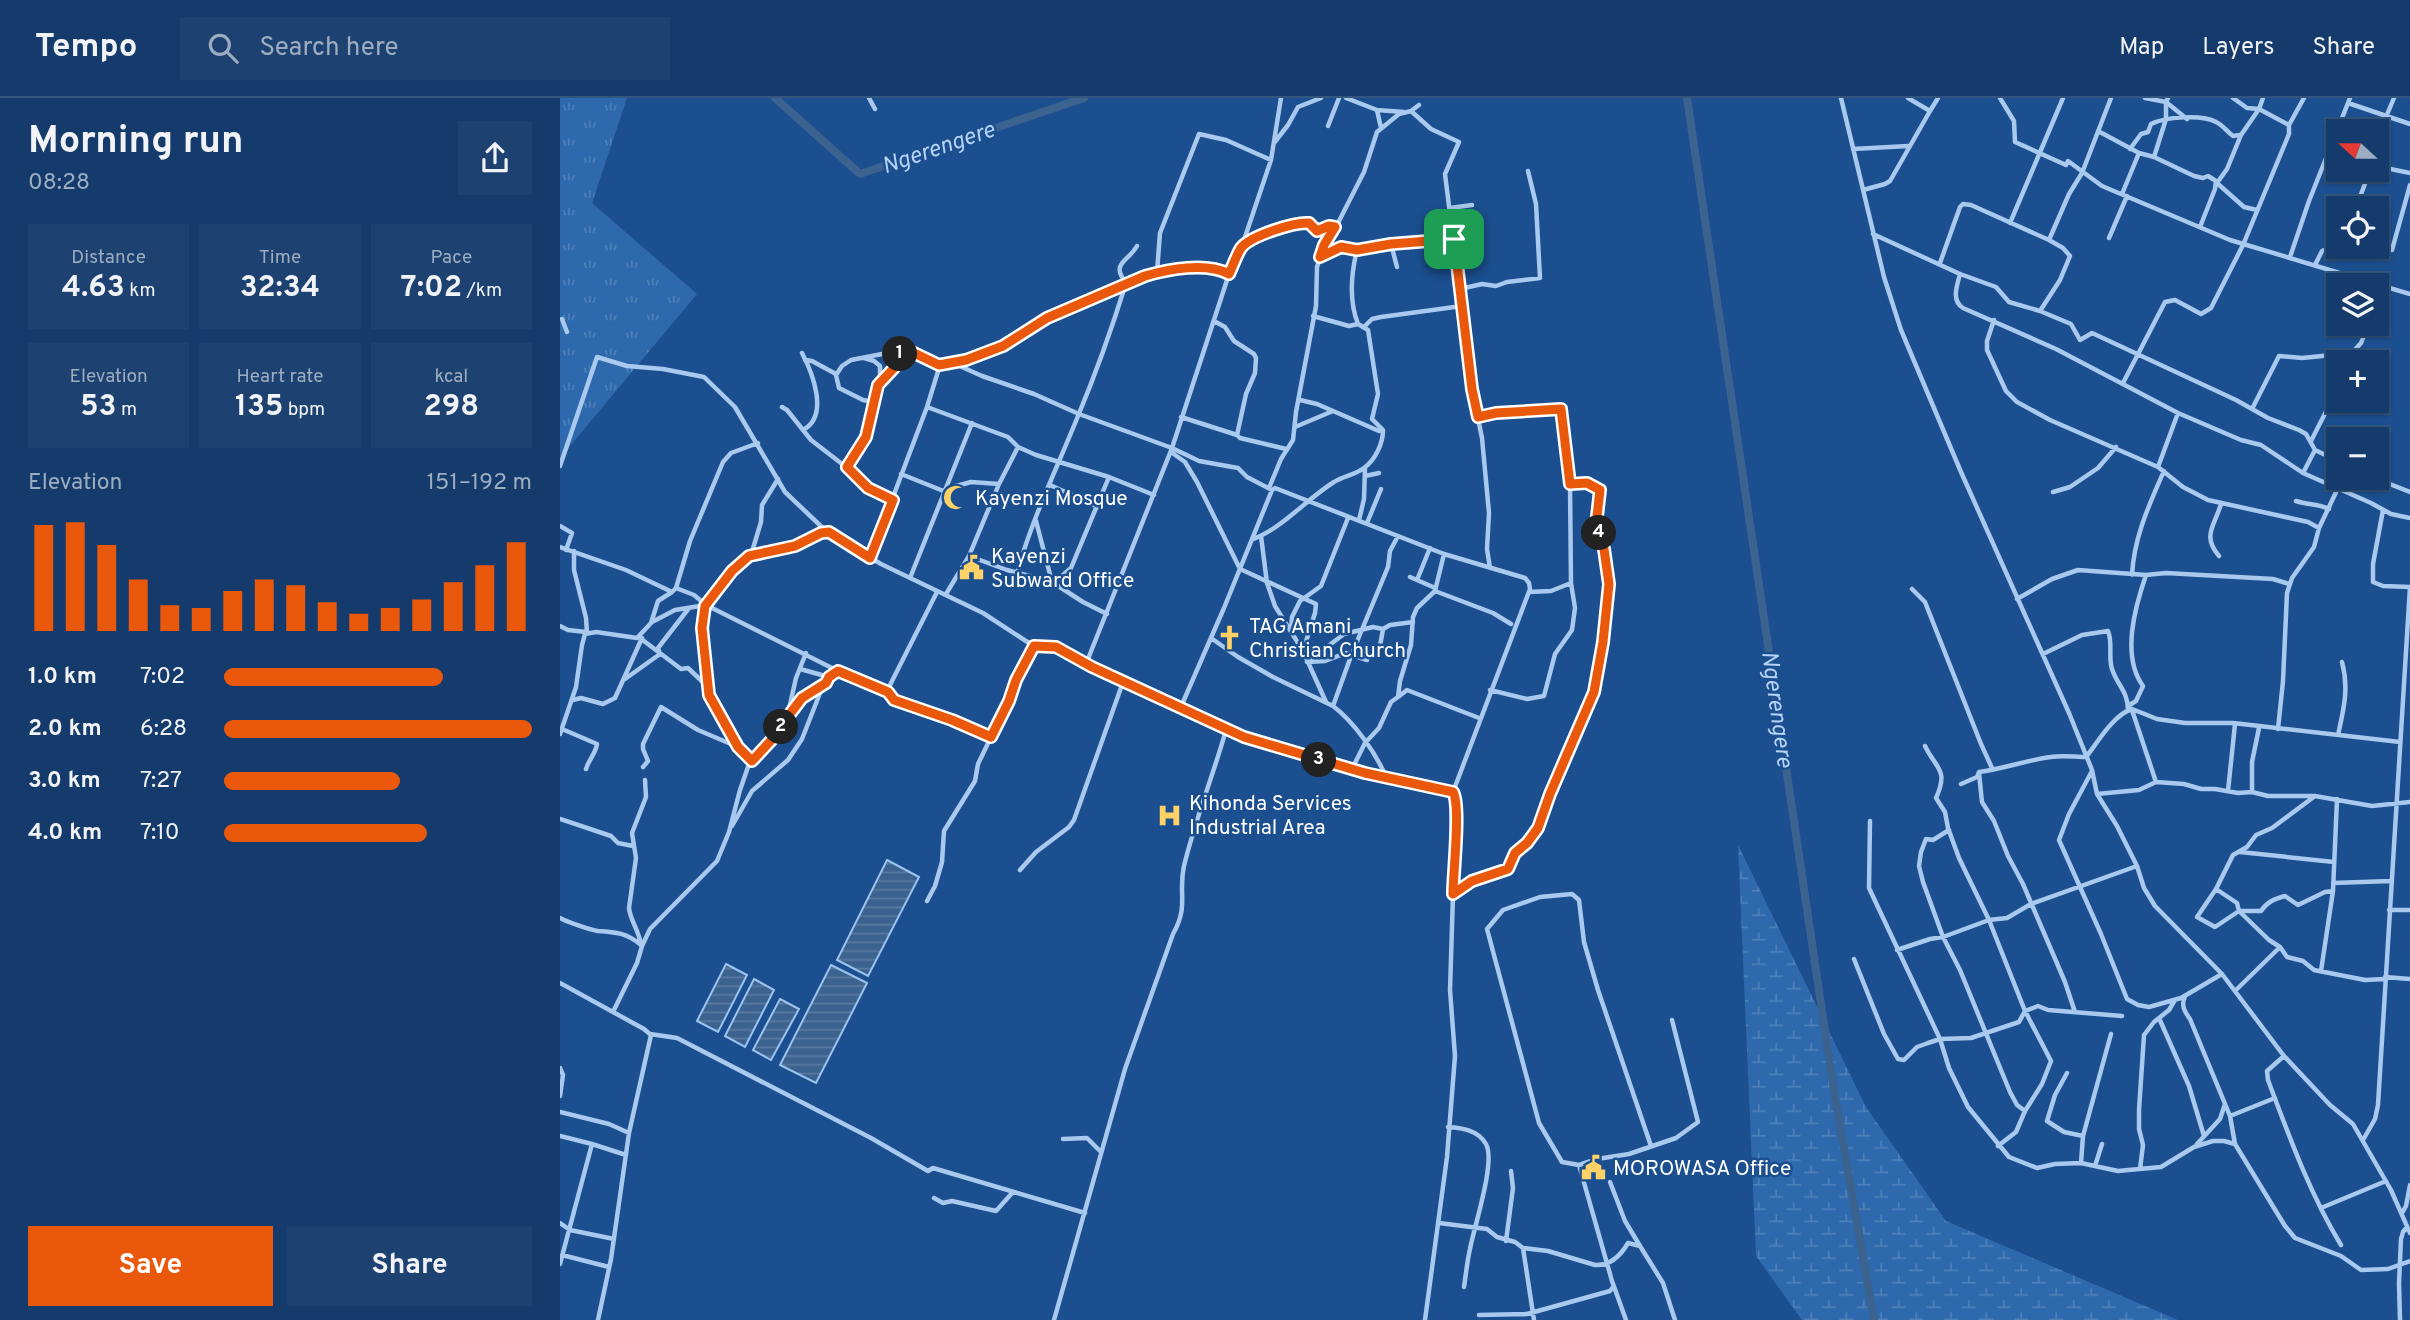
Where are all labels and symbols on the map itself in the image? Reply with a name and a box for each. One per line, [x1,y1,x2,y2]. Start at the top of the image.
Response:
water label: Ngerengere [879,116,1000,182]
north arrow [2326,119,2389,182]
pin [1424,209,1484,269]
pin: 1 [882,336,918,372]
mosque icon: Kayenzi Mosque [941,484,969,512]
place label: Kayenzi Mosque [975,486,1128,513]
pin: 4 [1581,516,1616,550]
place label: Kayenzi Subward Office [991,544,1134,595]
public building icon: Kayenzi Subward Office [957,554,985,582]
place label: TAG Amani Christian Church [1249,614,1406,665]
church icon: TAG Amani Christian Church [1215,624,1243,652]
water label: Ngerengere [1753,649,1798,771]
pin: 2 [764,710,798,744]
pin: 3 [1302,742,1336,778]
place label: Kihonda Services Industrial Area [1189,791,1352,842]
hospital icon: Kihonda Services Industrial Area [1155,801,1183,829]
public building icon: MOROWASA Office [1579,1154,1607,1182]
place label: MOROWASA Office [1613,1156,1791,1183]

